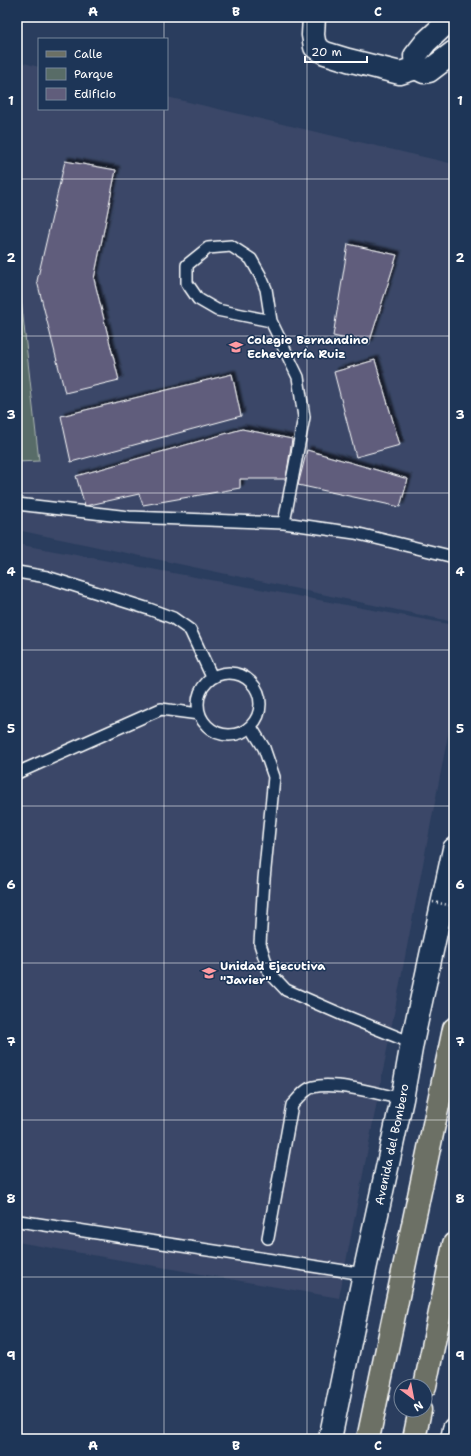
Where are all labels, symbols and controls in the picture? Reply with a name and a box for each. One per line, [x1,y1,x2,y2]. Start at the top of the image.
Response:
text: A [88,3,98,20]
text: B [232,3,240,20]
text: C [374,3,382,20]
legend [38,38,168,110]
scale bar [305,38,367,64]
text: 20 m [311,44,342,60]
text: Calle [74,46,103,62]
text: Parque [74,66,113,82]
text: Edificio [74,86,116,102]
text: 1 [8,92,14,109]
text: 1 [457,92,463,109]
text: 2 [6,249,16,266]
text: 2 [455,249,465,266]
place label: Colegio Bernandino Echeverría Ruiz [247,332,369,362]
school or university icon: Colegio Bernandino Echeverría Ruiz [228,339,244,355]
text: 3 [6,406,16,423]
text: 3 [455,406,465,423]
text: 4 [6,563,16,580]
text: 4 [455,563,465,580]
text: 5 [7,720,15,737]
text: 5 [456,720,464,737]
text: 6 [6,876,16,893]
text: 6 [455,876,465,893]
place label: Unidad Ejecutiva "Javier" [220,958,326,988]
school or university icon: Unidad Ejecutiva "Javier" [201,965,217,981]
text: 7 [6,1033,16,1050]
text: 7 [455,1033,465,1050]
street label: Avenida del Bombero [371,1083,413,1207]
text: 8 [6,1190,16,1207]
text: 8 [455,1190,465,1207]
text: 9 [6,1347,16,1364]
text: 9 [455,1347,465,1364]
north arrow [393,1378,433,1418]
text: N [410,1397,426,1415]
text: A [88,1437,98,1454]
text: B [232,1437,240,1454]
text: C [374,1437,382,1454]

